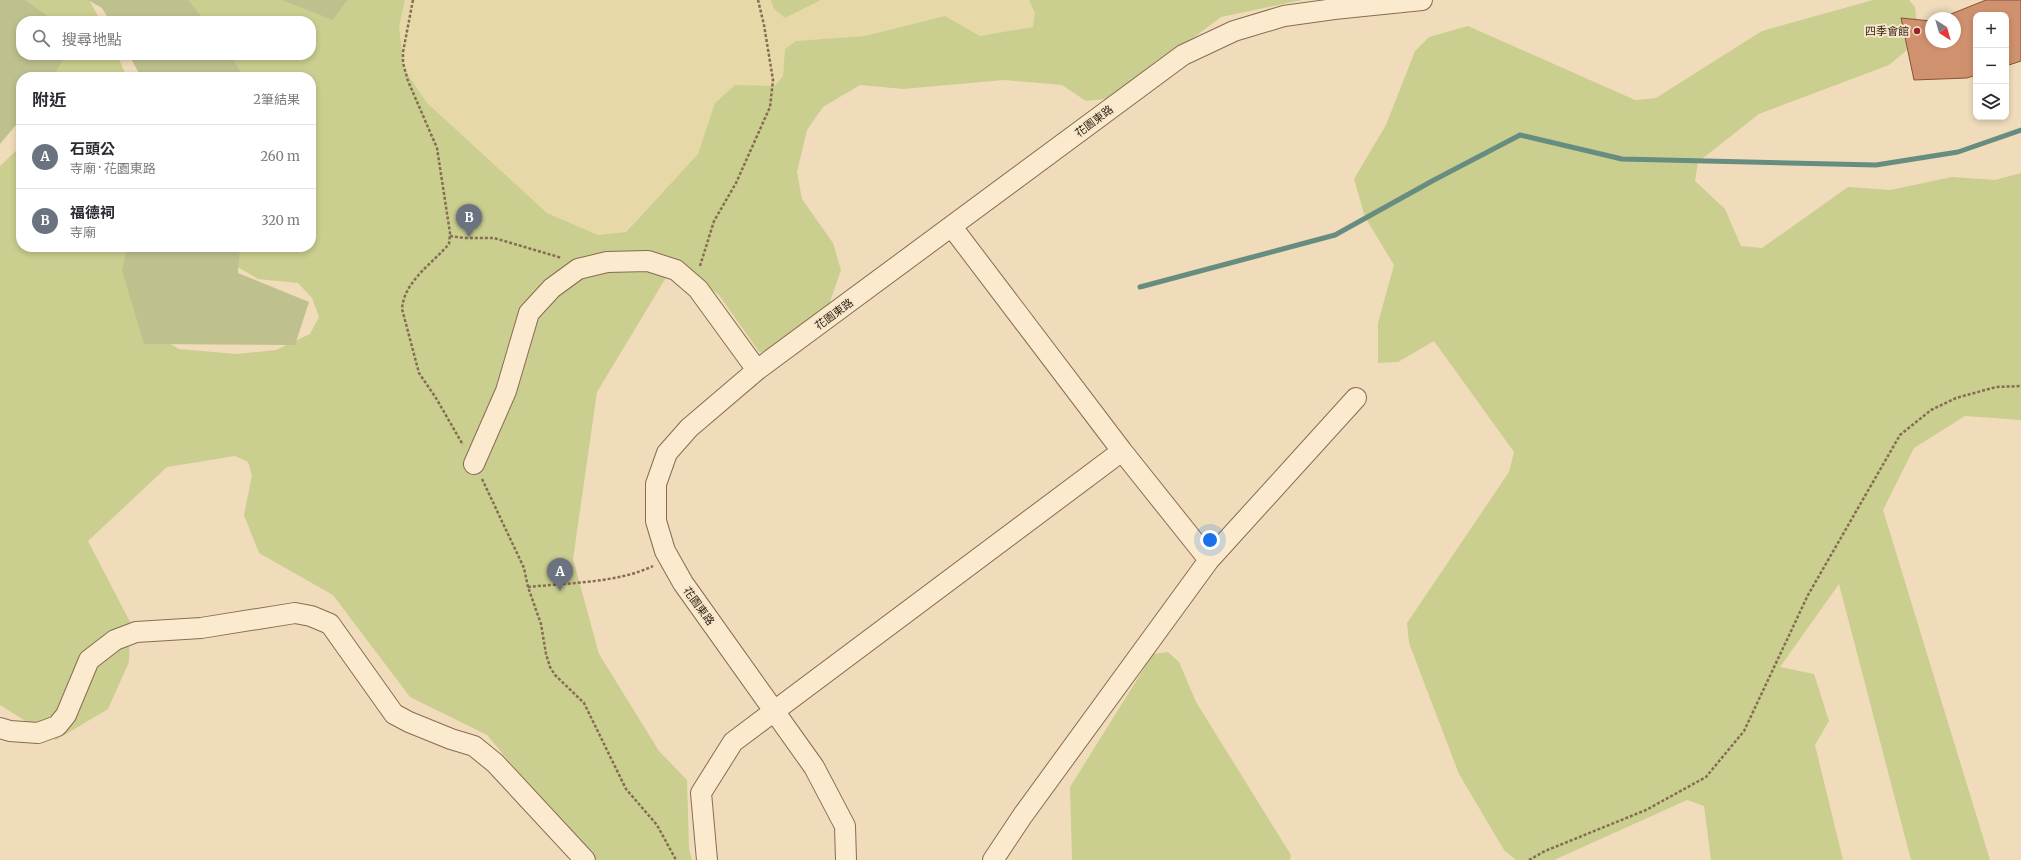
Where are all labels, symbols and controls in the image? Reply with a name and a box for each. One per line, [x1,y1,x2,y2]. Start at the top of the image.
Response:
north arrow [1925,12,1961,48]
map controls [1973,12,2009,120]
button: + [1973,12,2009,48]
search box [16,16,316,60]
place label: 四季會館 [1865,24,1909,38]
marker: 四季會館 [1912,26,1922,36]
icon: search [30,27,52,49]
text: 搜尋地點 [62,30,122,49]
button: − [1973,48,2009,84]
button: layers [1973,84,2009,120]
text: 附近 [32,89,66,111]
text: 2筆結果 [253,91,300,108]
street label: 花園東路 [1072,102,1116,140]
text: 石頭公 [70,139,115,158]
text: A [40,148,50,165]
text: 260 m [260,148,300,165]
text: 寺廟 · 花園東路 [70,160,156,177]
text: 福德祠 [70,203,115,222]
pin: B [456,204,482,237]
text: B [40,212,50,229]
text: 320 m [261,212,300,229]
text: 寺廟 [70,224,96,241]
street label: 花園東路 [812,295,856,333]
your location [1200,530,1220,550]
pin: A [547,558,573,591]
street label: 花園東路 [680,584,718,628]

